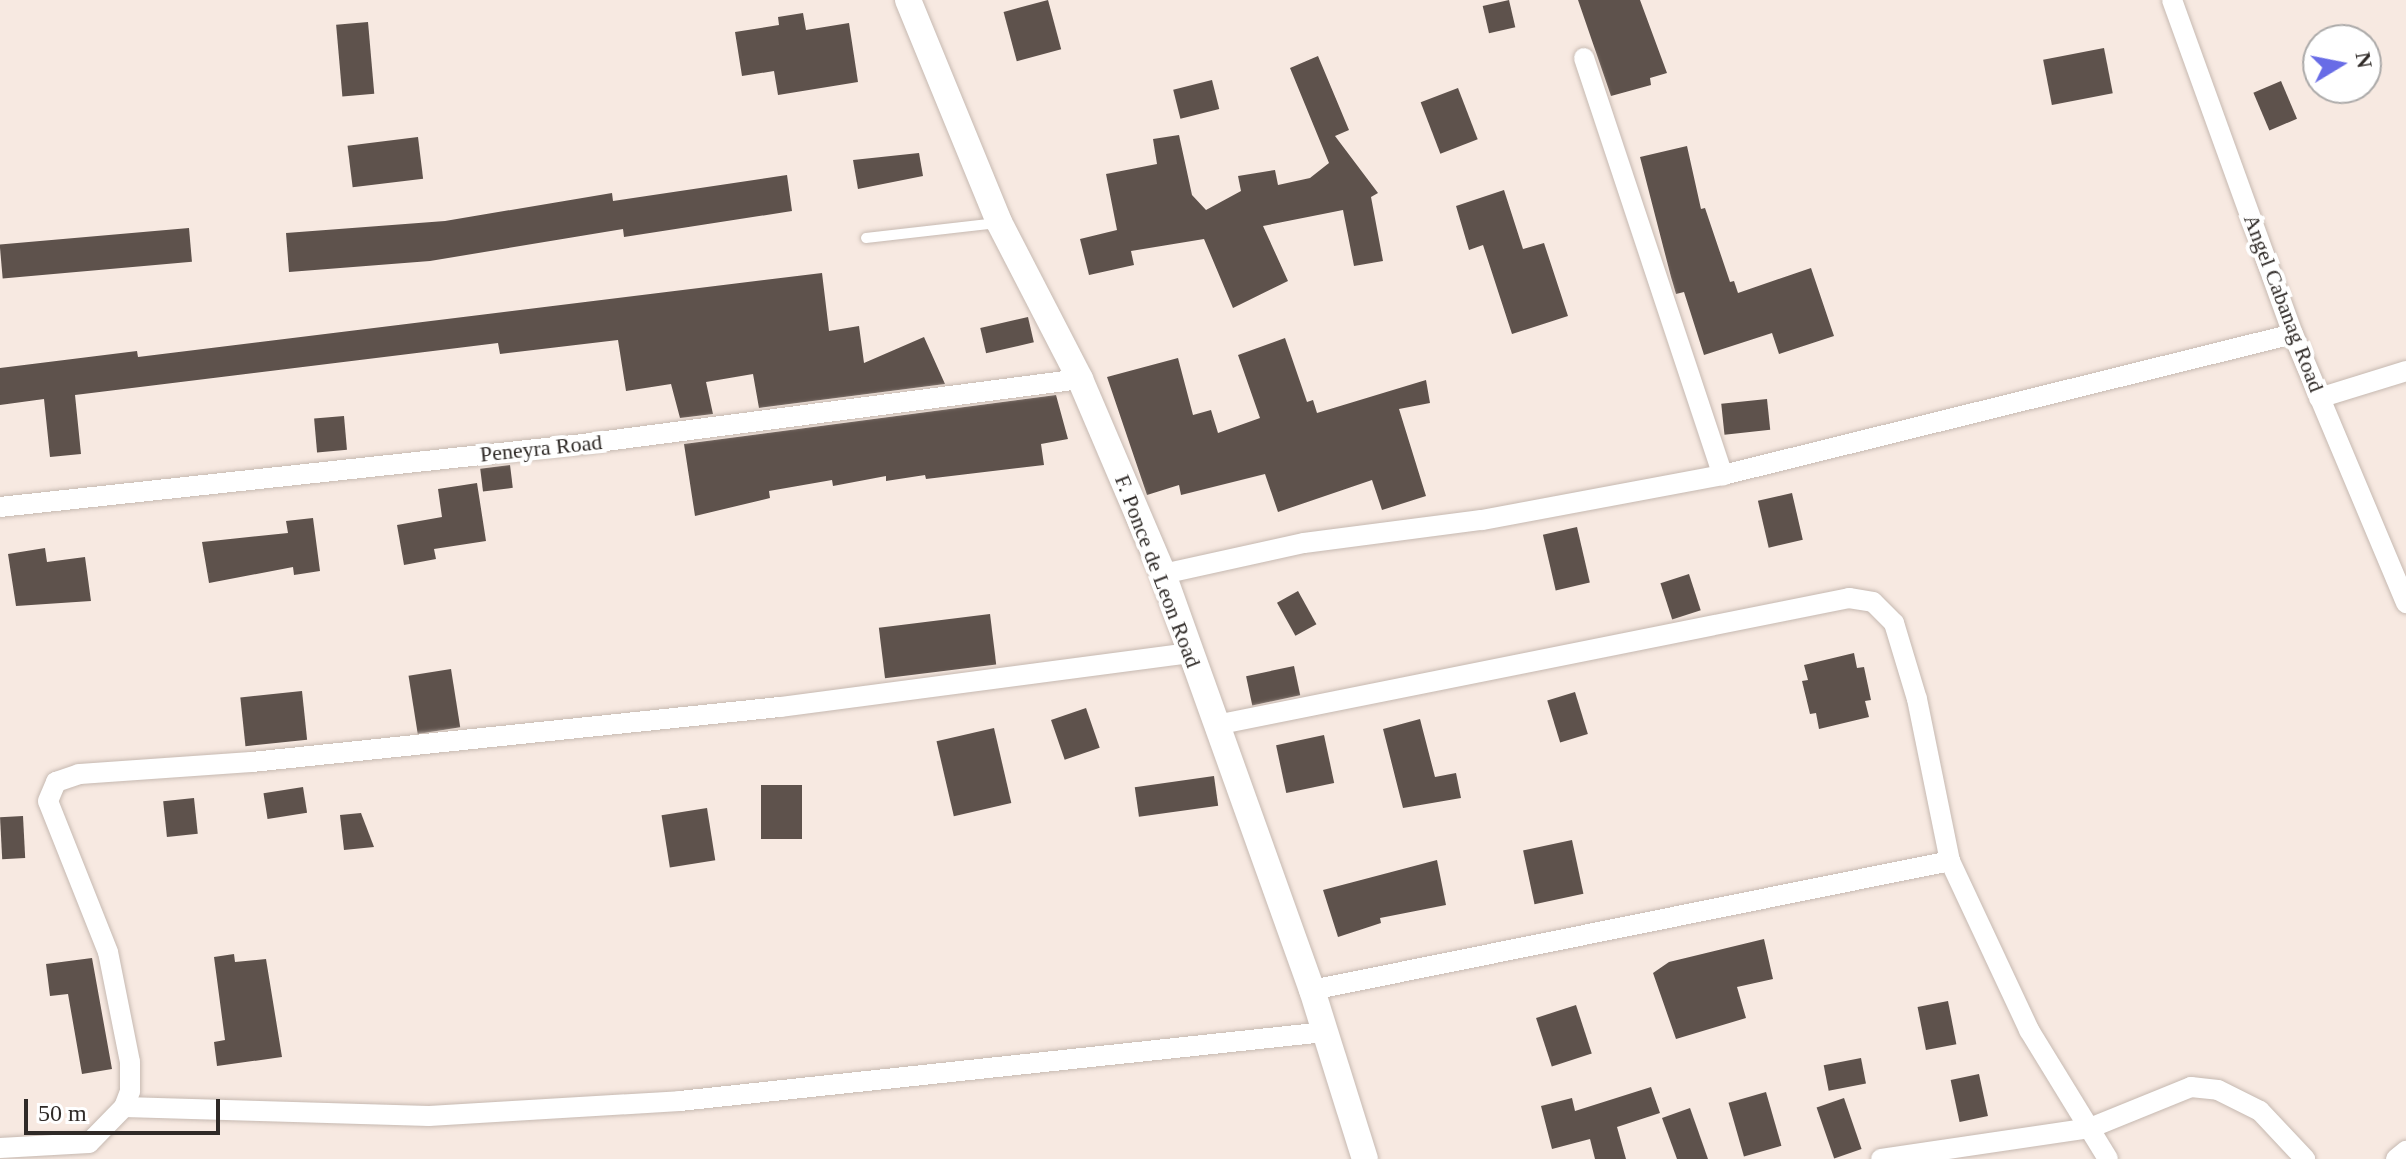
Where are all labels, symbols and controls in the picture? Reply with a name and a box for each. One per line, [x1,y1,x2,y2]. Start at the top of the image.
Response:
north arrow [2302,24,2382,104]
text: N [2350,50,2378,70]
street label: Angel Cabanag Road [2238,210,2330,396]
street label: Peneyra Road [479,428,603,468]
street label: F. Ponce de Leon Road [1109,471,1207,671]
scale bar [28,1083,224,1133]
text: 50 m [38,1100,87,1126]

